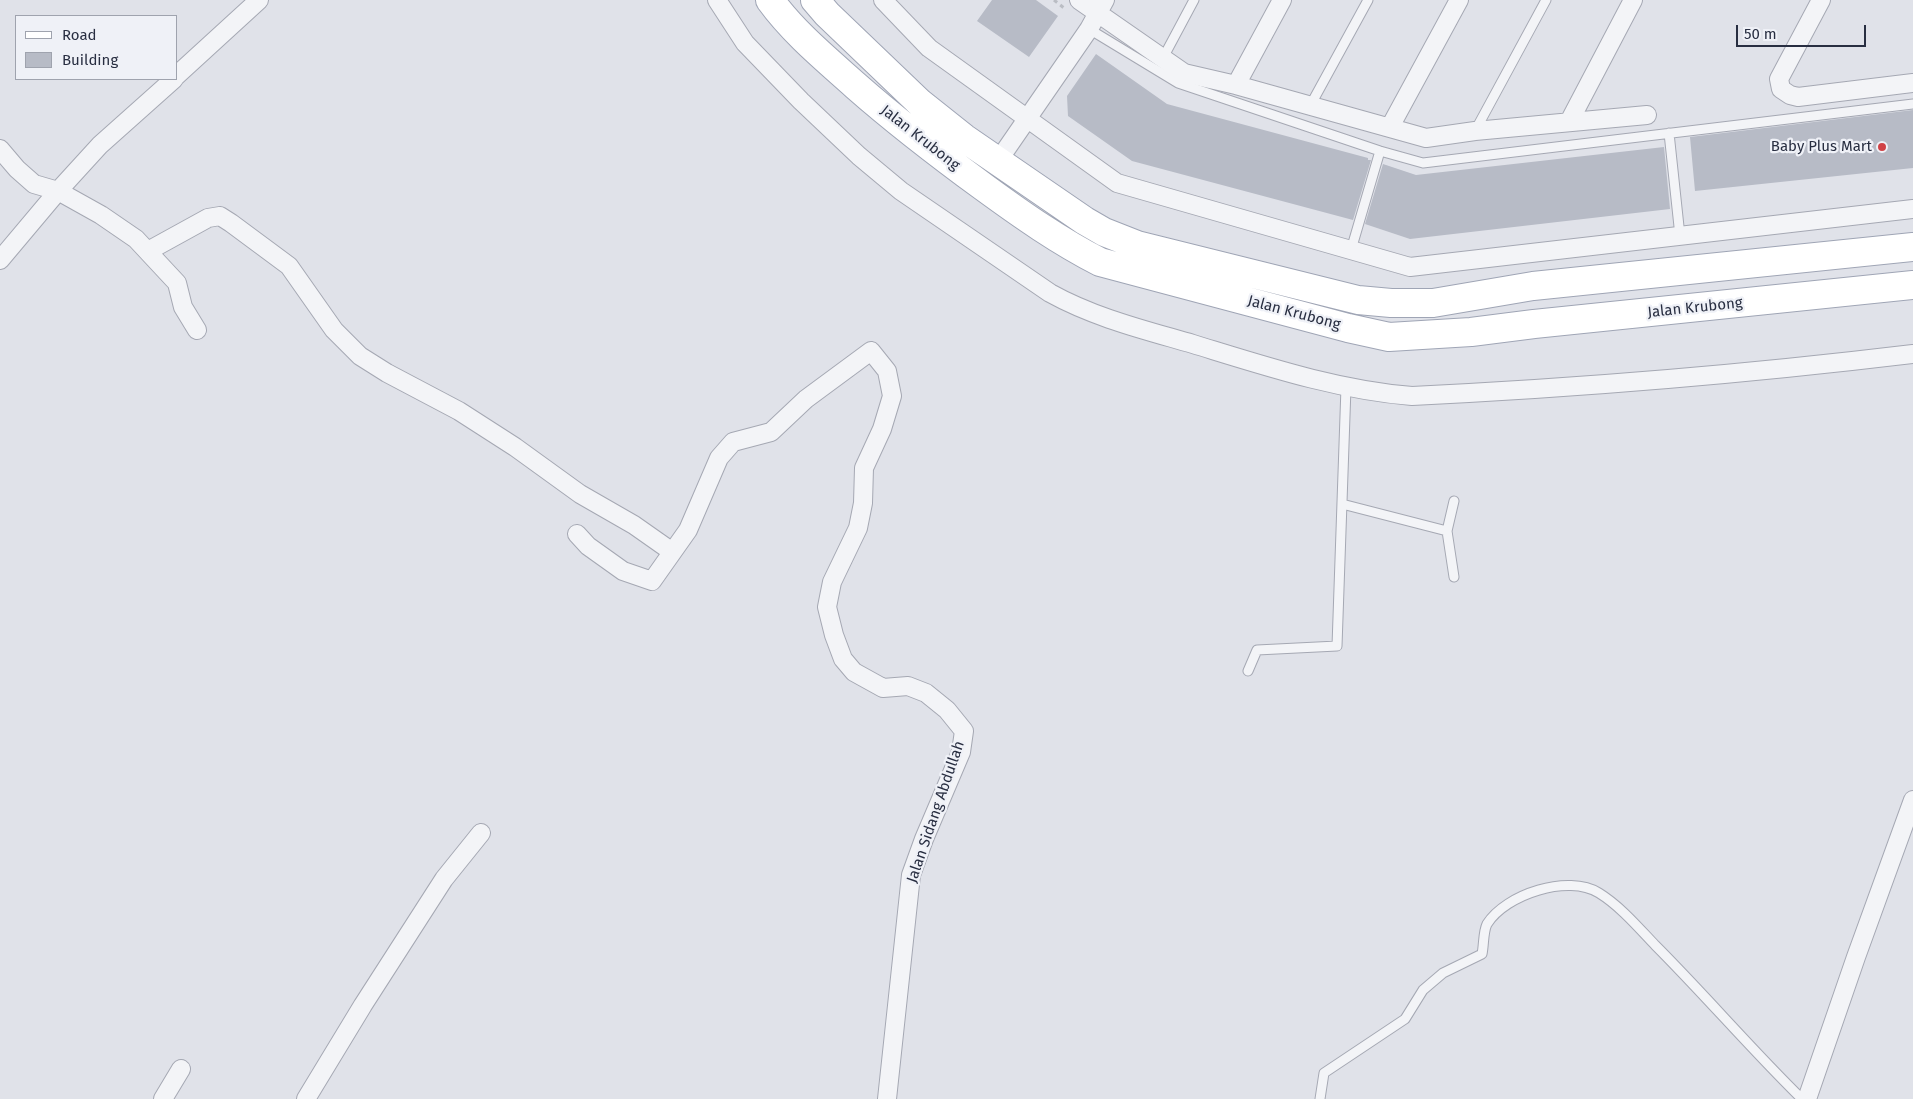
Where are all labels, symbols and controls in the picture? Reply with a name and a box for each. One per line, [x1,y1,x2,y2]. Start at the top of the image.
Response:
legend [15,15,178,80]
scale bar [1738,15,1868,47]
text: 50 m [1744,25,1777,43]
text: Road [62,26,97,44]
text: Building [62,51,118,69]
street label: Jalan Krubong [877,102,963,174]
place label: Baby Plus Mart [1771,138,1872,156]
marker: Baby Plus Mart [1876,141,1888,153]
street label: Jalan Krubong [1246,292,1342,334]
street label: Jalan Krubong [1647,294,1743,322]
street label: Jalan Sidang Abdullah [903,739,969,885]

